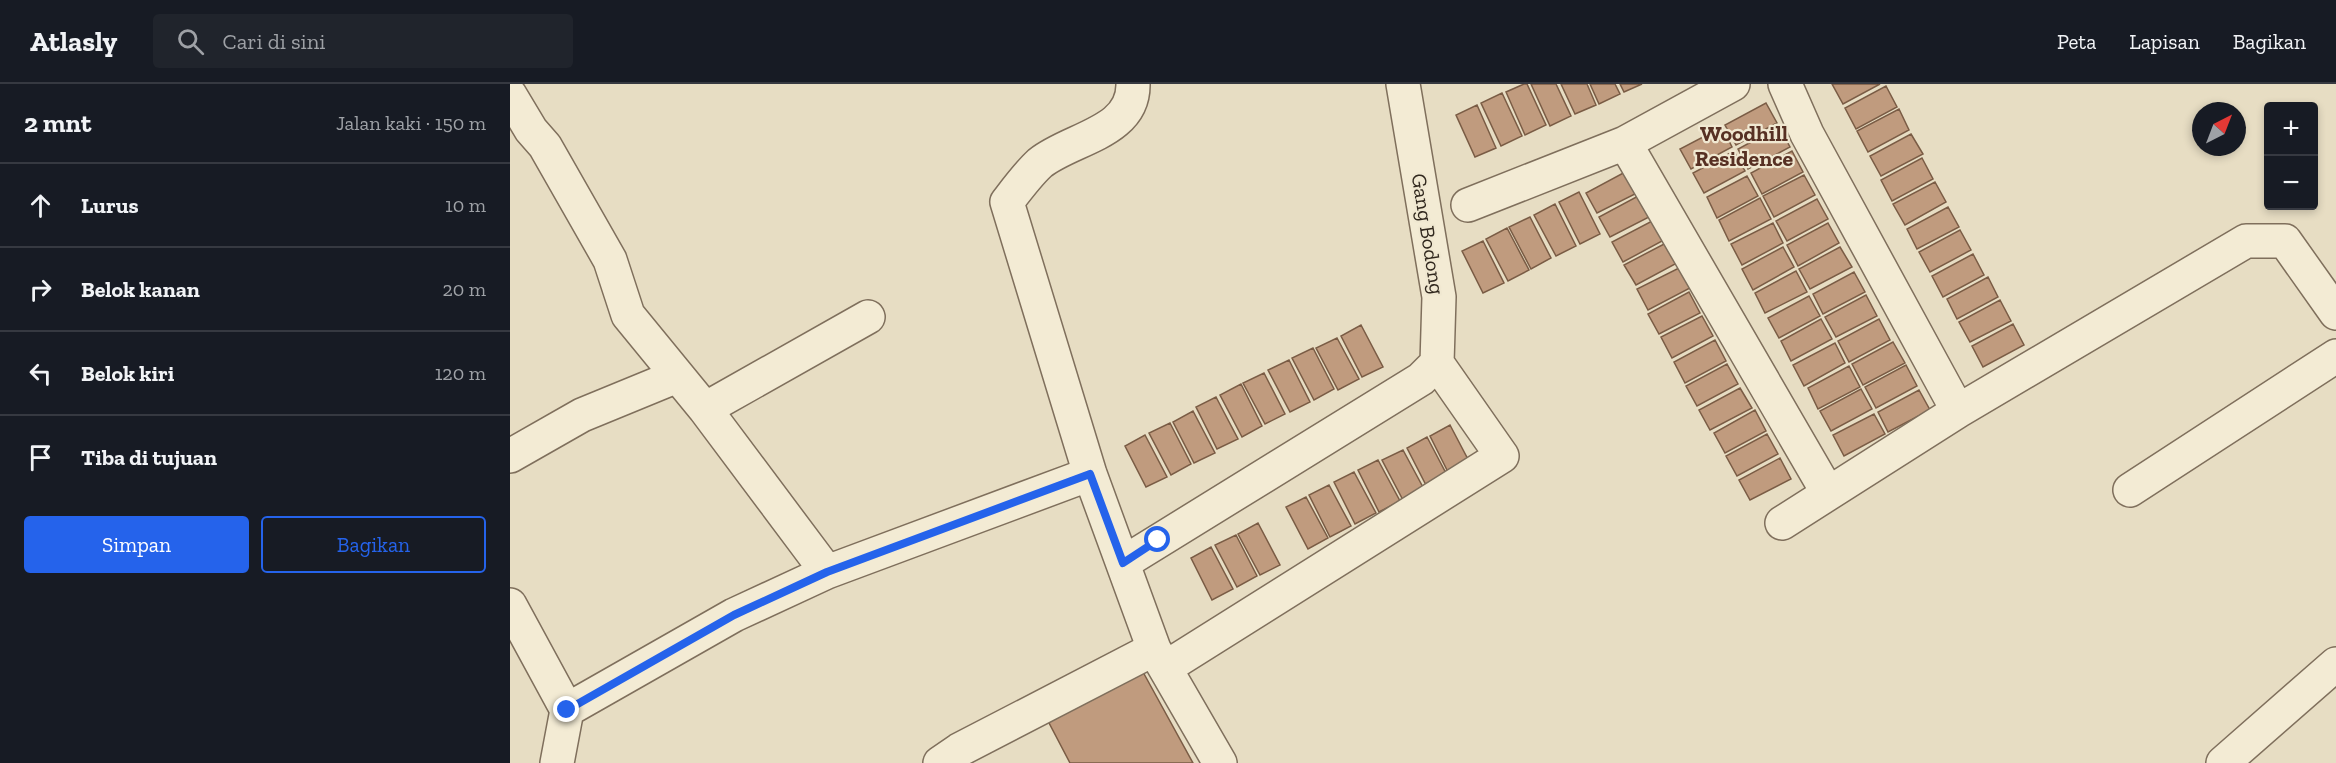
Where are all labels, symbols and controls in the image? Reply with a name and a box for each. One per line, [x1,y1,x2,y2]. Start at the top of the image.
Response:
search box [153,14,573,68]
text: Atlasly [30,25,117,58]
icon: search [174,25,207,58]
text: Cari di sini [222,28,325,55]
text: Peta [2057,29,2096,54]
text: Lapisan [2129,29,2200,54]
text: Bagikan [2233,29,2306,54]
north arrow [2192,102,2246,156]
map controls [2264,102,2318,210]
button: + [2264,102,2318,156]
text: 2 mnt [24,107,91,139]
text: Jalan kaki · 150 m [336,111,486,135]
district label: Woodhill Residence [1695,120,1794,172]
button: − [2264,156,2318,210]
street label: Gang Bodong [1407,172,1450,297]
icon: ahead [24,189,57,222]
text: Lurus [81,192,139,219]
text: 10 m [445,193,486,217]
icon: right [24,273,57,306]
text: Belok kanan [81,276,200,303]
text: 20 m [442,277,486,301]
icon: left [24,357,57,390]
text: Belok kiri [81,360,174,387]
text: 120 m [435,361,486,385]
icon: arrive [24,441,57,474]
text: Tiba di tujuan [81,444,217,471]
button: Simpan [24,516,249,573]
button: Bagikan [261,516,486,573]
route start [1144,526,1170,552]
route end [553,696,579,722]

